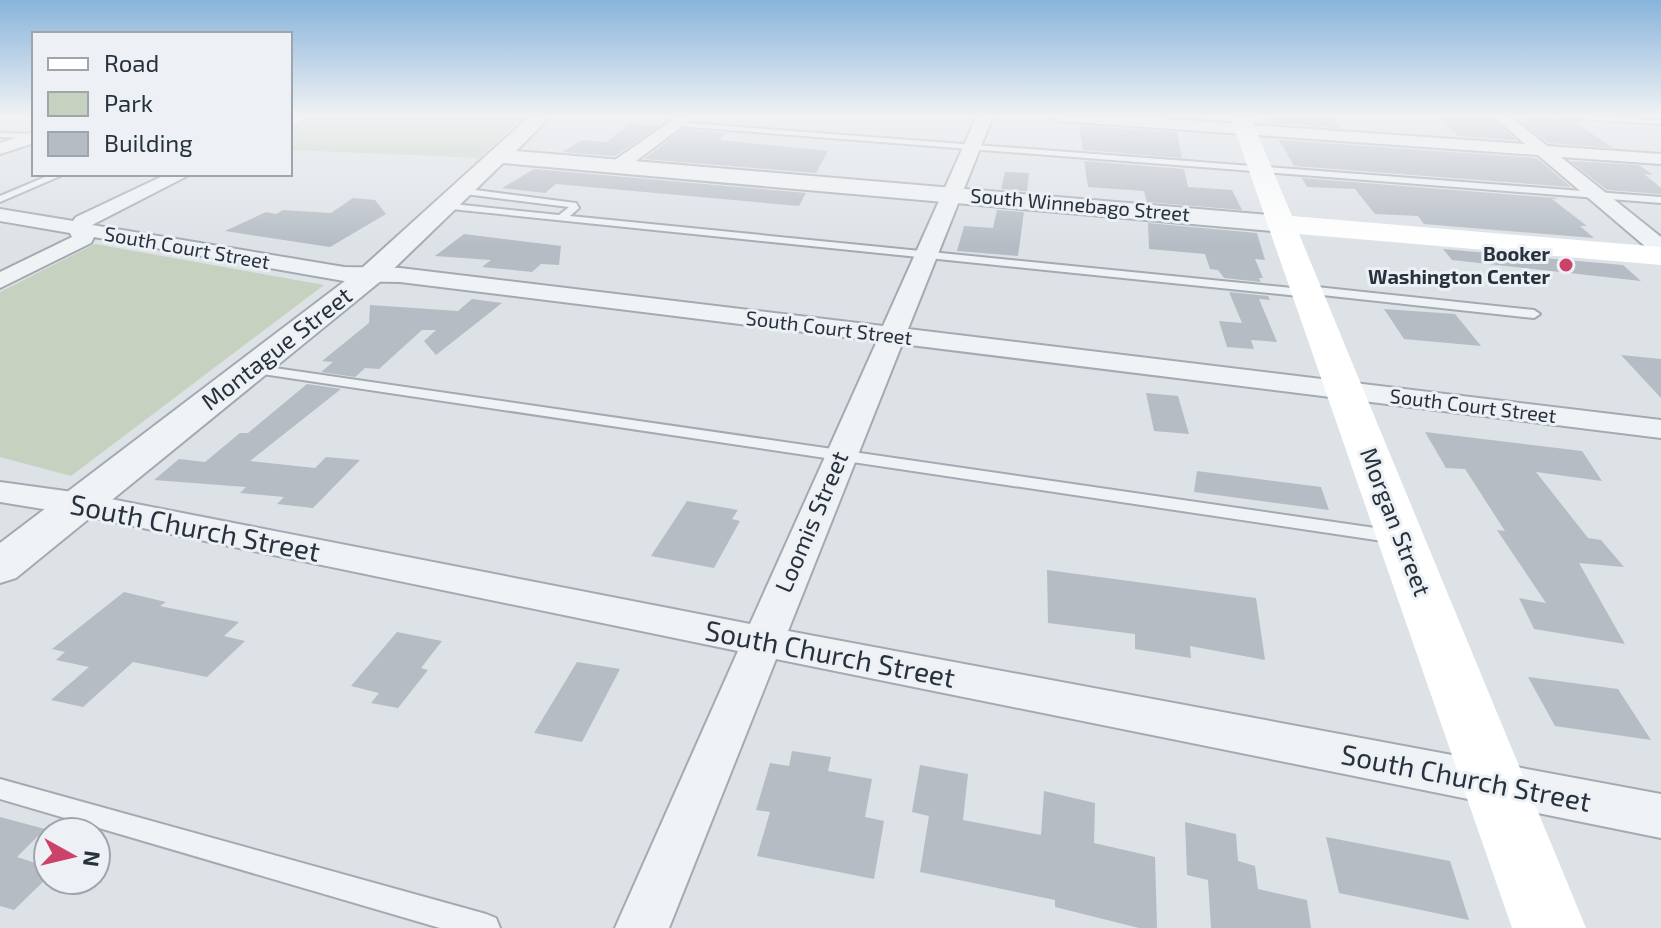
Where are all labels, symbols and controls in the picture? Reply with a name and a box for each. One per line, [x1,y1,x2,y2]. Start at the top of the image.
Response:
legend [32,32,292,176]
text: Road [104,48,159,77]
text: Park [104,88,153,117]
text: Building [104,128,193,157]
street label: South Winnebago Street [969,182,1191,226]
street label: South Court Street [103,221,272,273]
place label: Booker Washington Center [1368,241,1550,288]
marker: Booker Washington Center [1557,256,1575,274]
street label: Montague Street [195,280,357,416]
street label: South Court Street [745,305,914,349]
street label: South Court Street [1389,383,1558,427]
street label: Morgan Street [1355,443,1438,600]
street label: Loomis Street [768,446,853,596]
street label: South Church Street [67,486,323,568]
street label: South Church Street [702,612,958,694]
street label: South Church Street [1338,736,1594,818]
north arrow [32,816,112,896]
text: N [79,849,107,869]

